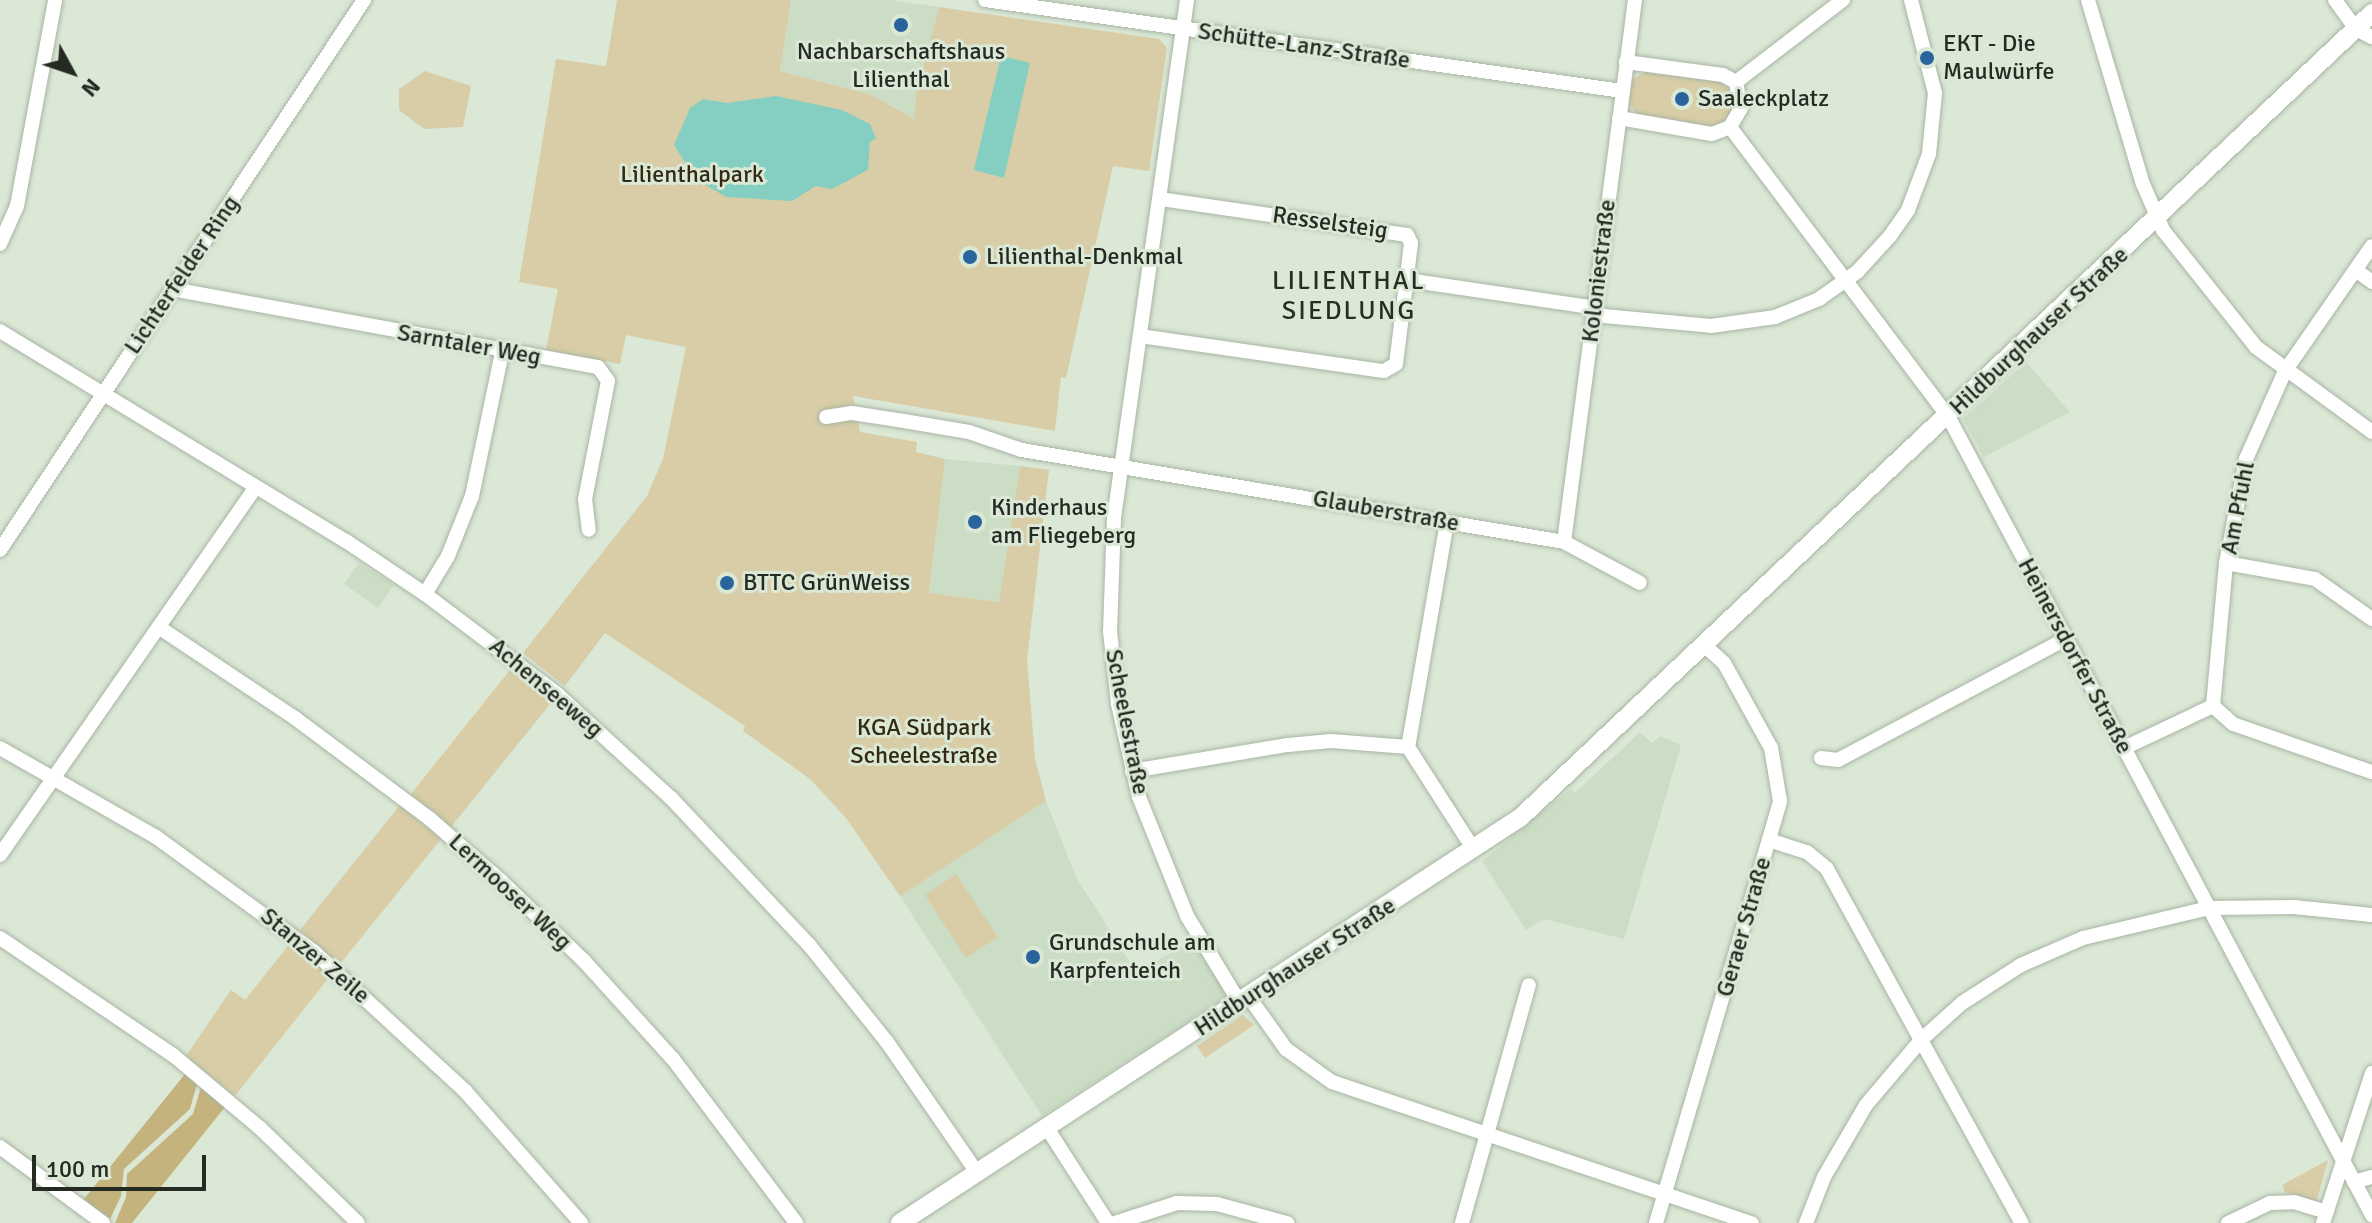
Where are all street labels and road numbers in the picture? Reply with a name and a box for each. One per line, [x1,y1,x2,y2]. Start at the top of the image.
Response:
street label: Schütte-Lanz-Straße [1196,17,1412,75]
street label: Lichterfelder Ring [118,190,246,360]
street label: Koloniestraße [1576,198,1622,344]
street label: Resselsteig [1271,201,1389,245]
street label: Hildburghauser Straße [1944,241,2134,421]
street label: Sarntaler Weg [395,318,543,372]
street label: Am Pfuhl [2215,459,2261,557]
street label: Glauberstraße [1311,484,1461,538]
street label: Heinersdorfer Straße [2011,553,2139,759]
street label: Achenseeweg [483,632,609,744]
street label: Scheelestraße [1099,647,1155,797]
street label: Lermooser Weg [443,828,577,956]
street label: Geraer Straße [1710,854,1778,1000]
street label: Hildburghauser Straße [1189,891,1401,1043]
street label: Stanzer Zeile [255,902,375,1010]

